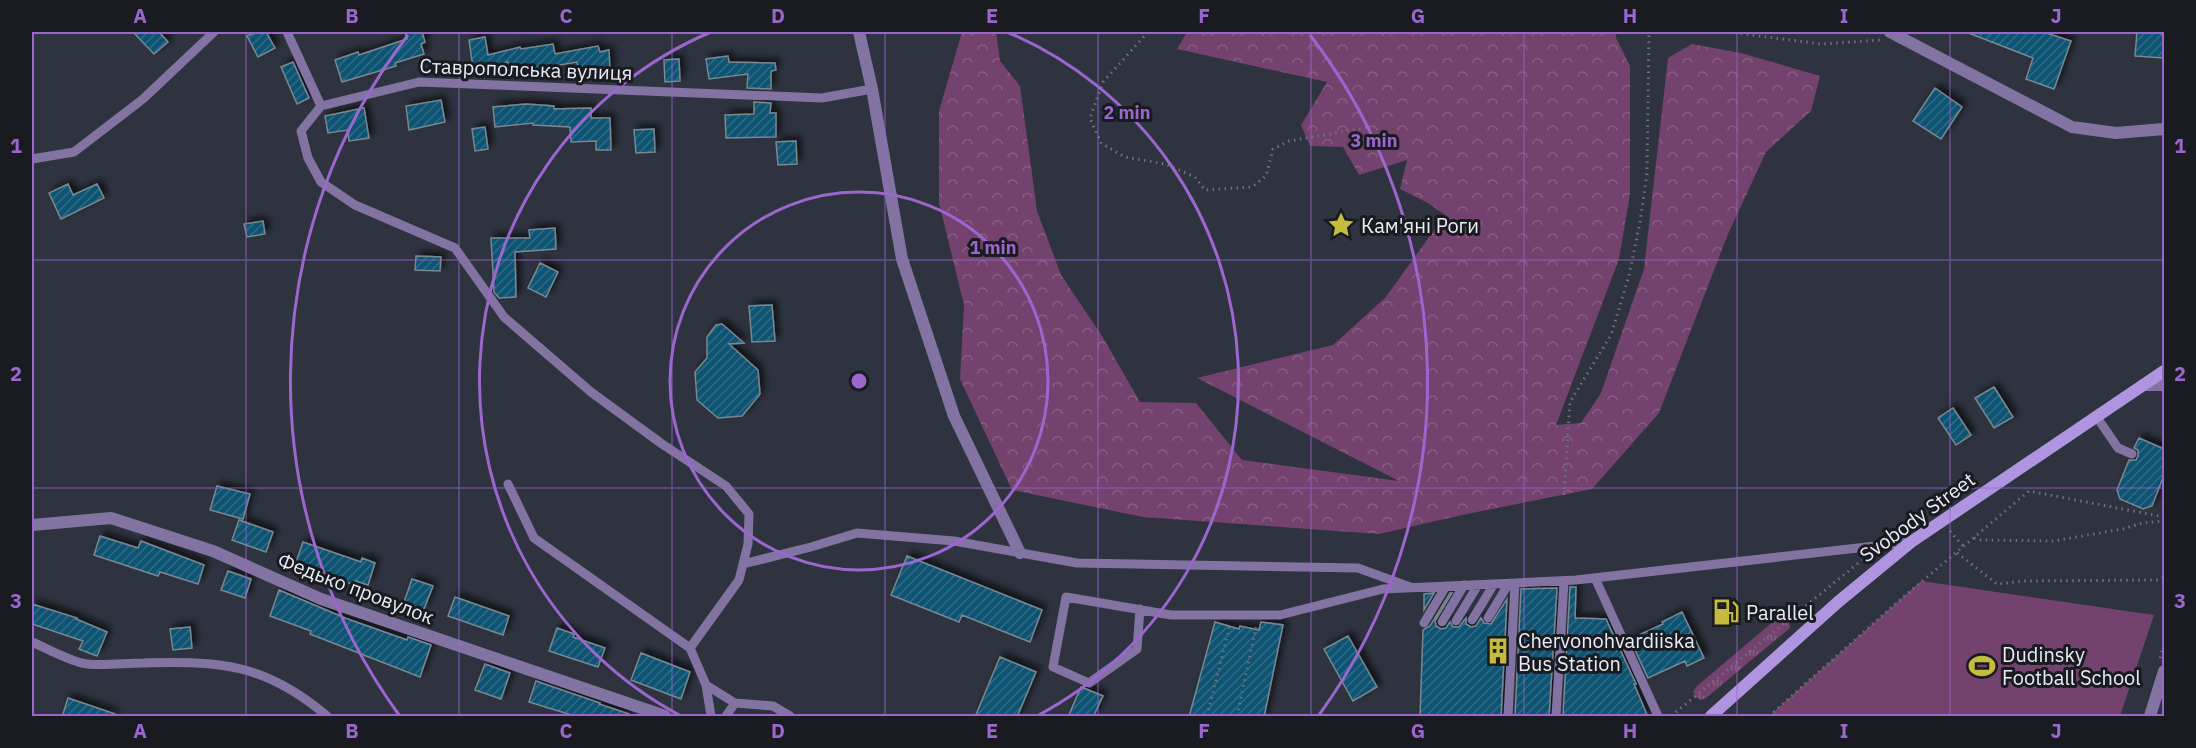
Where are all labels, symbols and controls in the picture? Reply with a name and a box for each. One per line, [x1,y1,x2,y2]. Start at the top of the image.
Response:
text: A [133,2,147,29]
text: B [345,2,359,29]
text: C [559,2,573,29]
text: D [771,2,785,29]
text: E [986,2,998,29]
text: F [1198,2,1210,29]
text: G [1411,2,1425,29]
text: H [1623,2,1637,29]
text: I [1840,2,1848,29]
text: J [2050,2,2062,29]
street label: Ставрополська вулиця [419,52,633,86]
text: 2 min [1103,101,1151,124]
text: 3 min [1350,129,1398,152]
text: 1 [10,132,22,159]
text: 1 [2174,132,2186,159]
place icon: Кам'яні Роги [1326,210,1356,240]
place label: Кам'яні Роги [1361,212,1479,239]
text: 1 min [969,236,1017,259]
text: 2 [10,360,22,387]
text: 2 [2174,360,2186,387]
centre of rings [849,371,869,391]
street label: Svobody Street [1854,466,1980,568]
street label: Федько провулок [274,546,438,630]
text: 3 [10,587,22,614]
text: 3 [2174,587,2186,614]
fuel station icon: Parallel [1711,597,1741,627]
place label: Parallel [1746,599,1814,626]
place label: Chervonohvardiiska Bus Station [1518,627,1695,677]
building icon: Chervonohvardiiska Bus Station [1483,636,1513,666]
place label: Dudinsky Football School [2002,641,2141,691]
sports icon: Dudinsky Football School [1967,651,1997,681]
text: A [133,717,147,744]
text: B [345,717,359,744]
text: C [559,717,573,744]
text: D [771,717,785,744]
text: E [986,717,998,744]
text: F [1198,717,1210,744]
text: G [1411,717,1425,744]
text: H [1623,717,1637,744]
text: I [1840,717,1848,744]
text: J [2050,717,2062,744]

